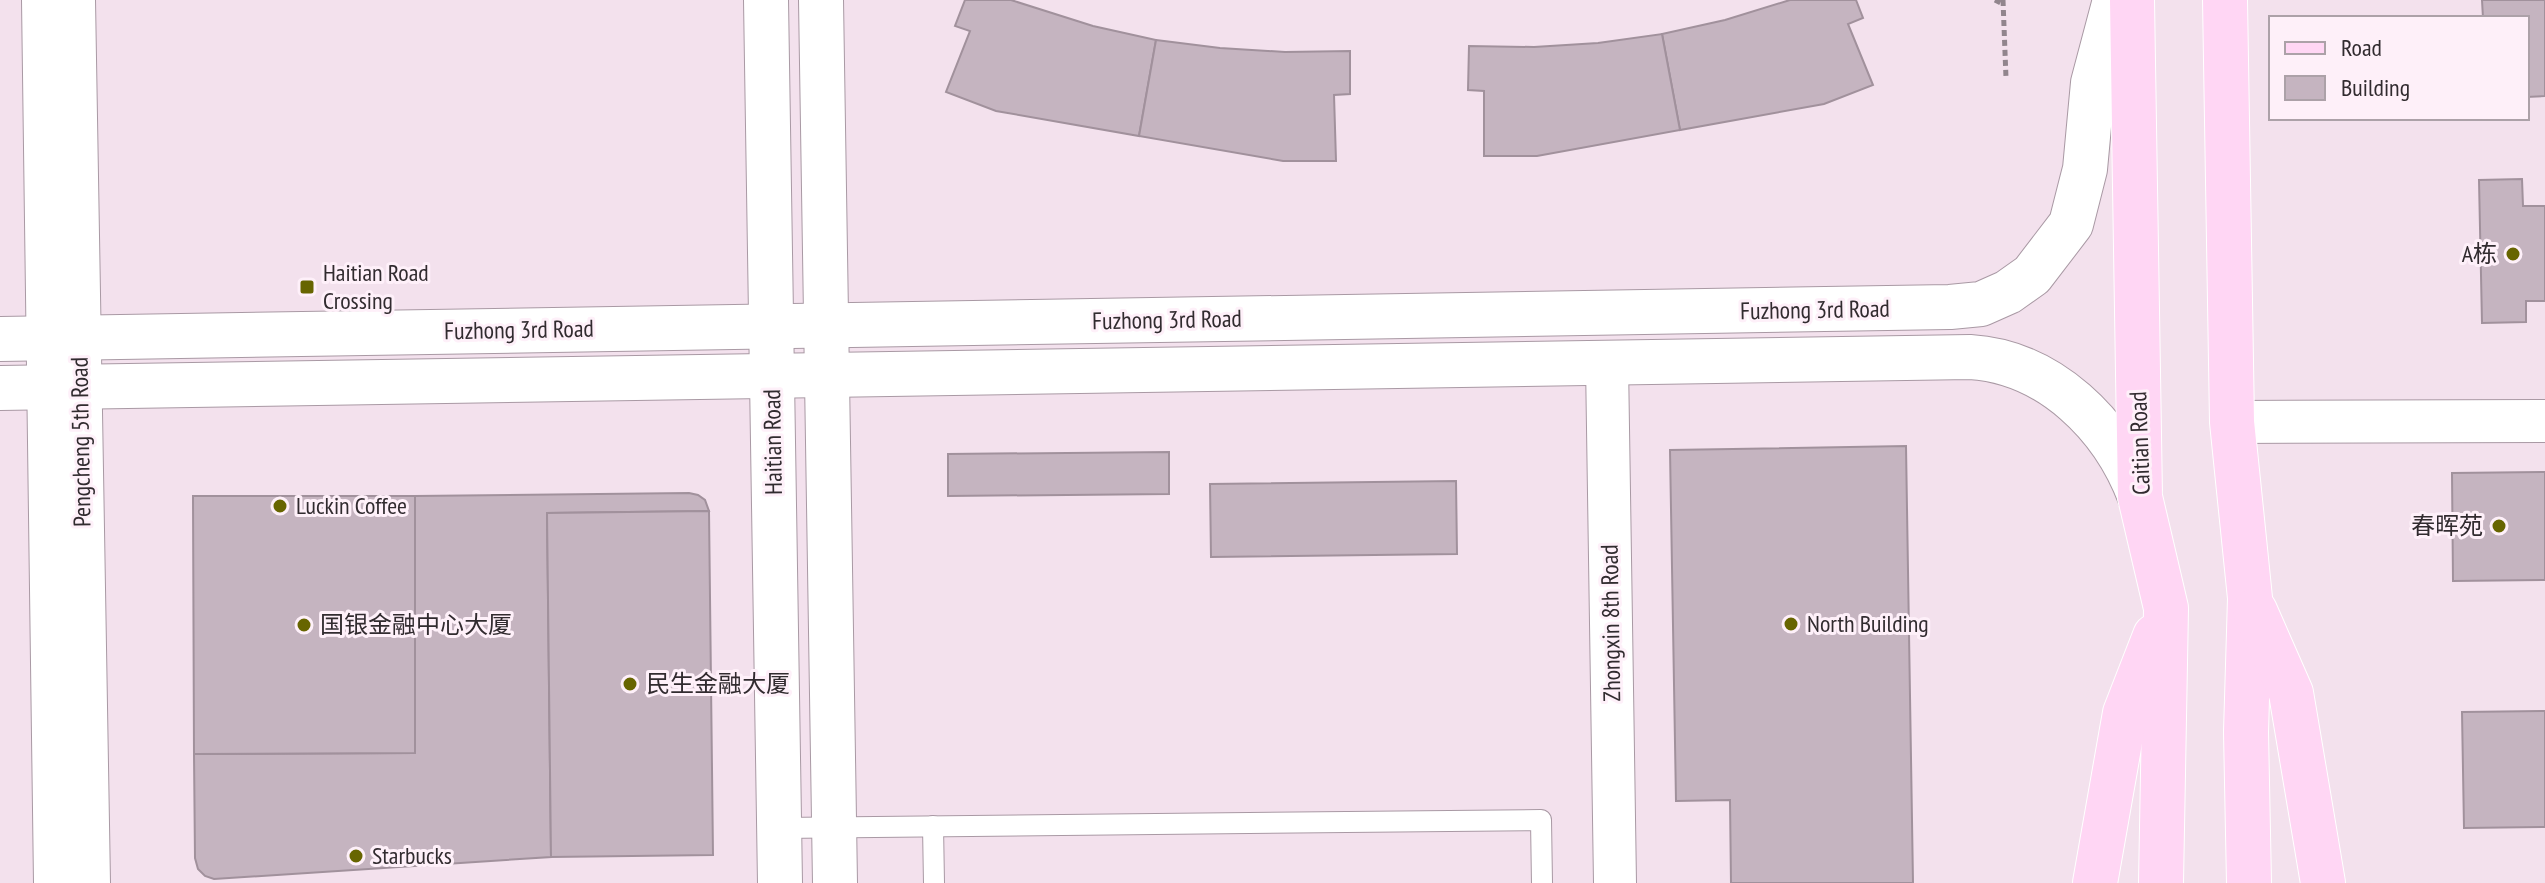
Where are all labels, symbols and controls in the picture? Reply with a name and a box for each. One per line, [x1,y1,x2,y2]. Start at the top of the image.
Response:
legend [2269,16,2529,120]
text: Road [2341,32,2382,63]
text: Building [2341,72,2410,103]
place label: A栋 [2462,238,2497,269]
marker: A栋 [2504,245,2522,263]
place label: Haitian Road Crossing [323,257,429,316]
marker: Haitian Road Crossing [298,278,316,296]
street label: Fuzhong 3rd Road [1740,293,1890,326]
street label: Fuzhong 3rd Road [1092,303,1242,336]
street label: Fuzhong 3rd Road [444,313,594,346]
street label: Pengcheng 5th Road [64,357,97,527]
street label: Haitian Road [756,389,789,495]
street label: Caitian Road [2122,391,2157,495]
place label: Luckin Coffee [296,490,407,521]
marker: Luckin Coffee [271,497,289,515]
place label: 春晖苑 [2411,510,2483,541]
marker: 春晖苑 [2490,517,2508,535]
street label: Zhongxin 8th Road [1594,544,1627,702]
place label: North Building [1807,608,1929,639]
place label: 国银金融中心大厦 [320,609,512,640]
marker: North Building [1782,615,1800,633]
marker: 国银金融中心大厦 [295,616,313,634]
place label: 民生金融大厦 [646,668,790,699]
marker: 民生金融大厦 [621,675,639,693]
place label: Starbucks [372,840,452,871]
marker: Starbucks [347,847,365,865]

